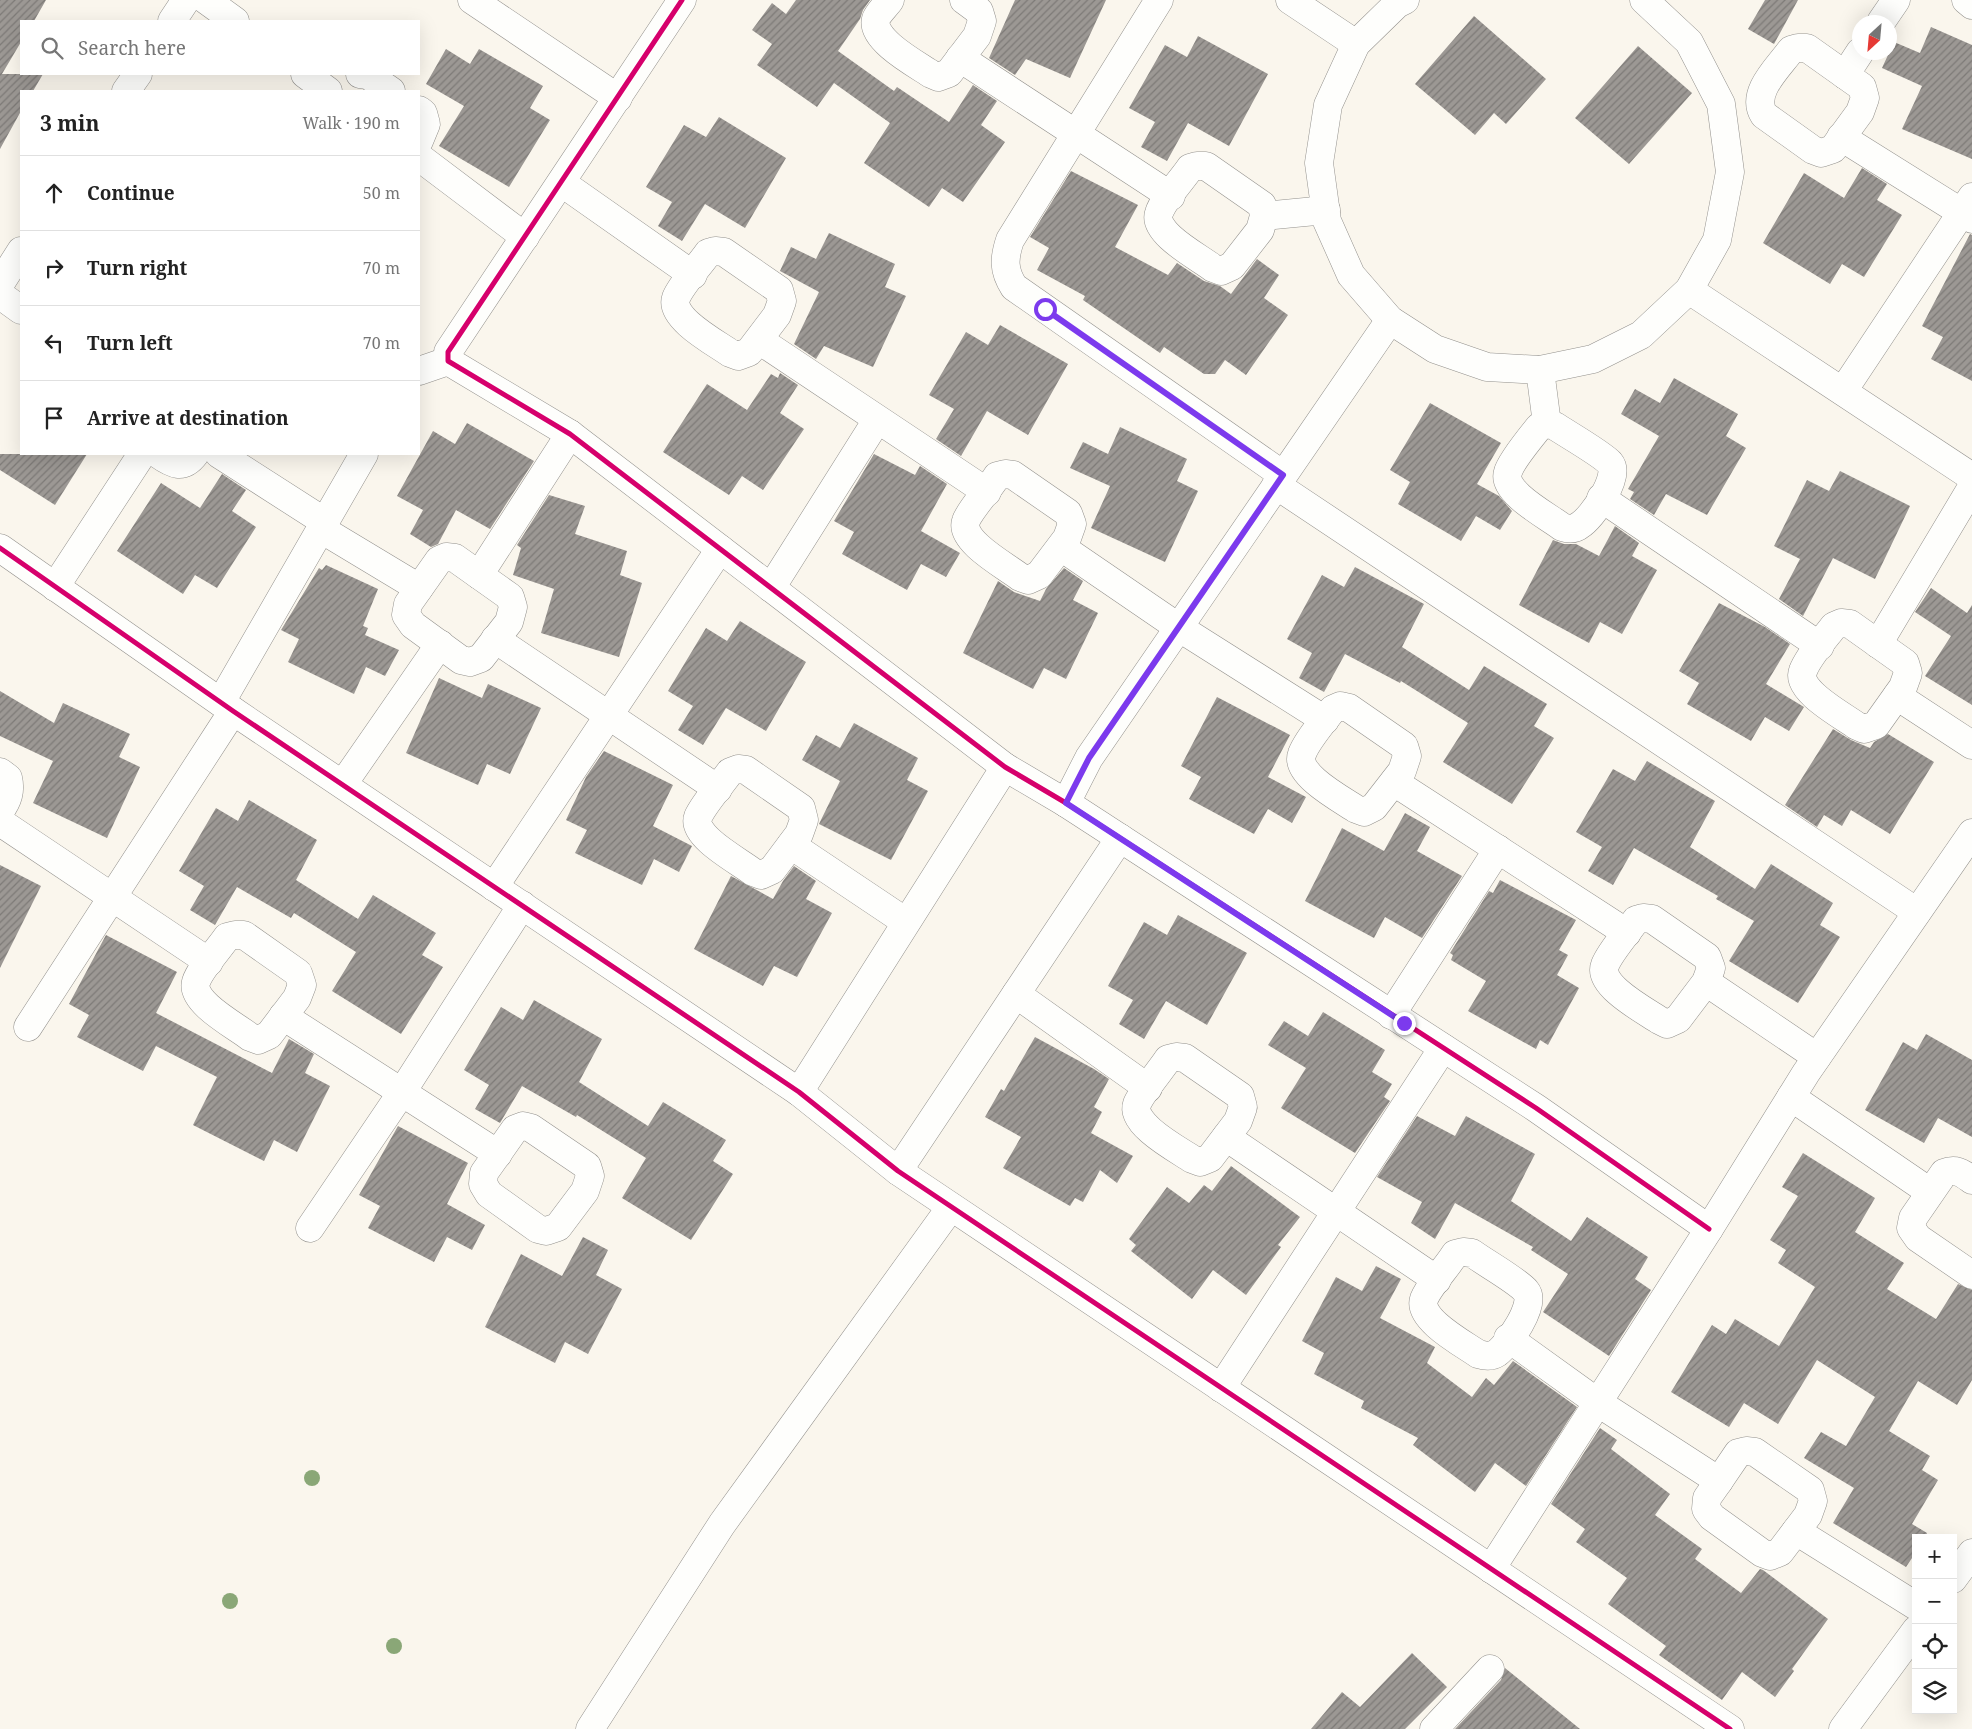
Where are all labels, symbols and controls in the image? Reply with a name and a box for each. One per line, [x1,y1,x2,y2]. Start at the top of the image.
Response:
north arrow [1852,15,1897,60]
search box [20,20,420,75]
icon: search [38,34,66,62]
text: Search here [78,35,186,61]
text: 3 min [40,109,99,137]
text: Walk · 190 m [303,112,400,134]
icon: ahead [40,179,68,207]
text: Continue [87,180,175,206]
text: 50 m [363,182,400,204]
icon: right [40,254,68,282]
text: Turn right [87,255,187,281]
text: 70 m [363,257,400,279]
route start [1034,298,1057,321]
icon: left [40,329,68,357]
text: Turn left [87,330,173,356]
text: 70 m [363,332,400,354]
icon: arrive [40,404,68,432]
text: Arrive at destination [87,405,289,431]
route end [1393,1012,1416,1035]
map controls [1912,1534,1957,1714]
button: + [1912,1534,1957,1579]
button: − [1912,1579,1957,1624]
button: locate [1912,1624,1957,1669]
button: layers [1912,1669,1957,1714]

